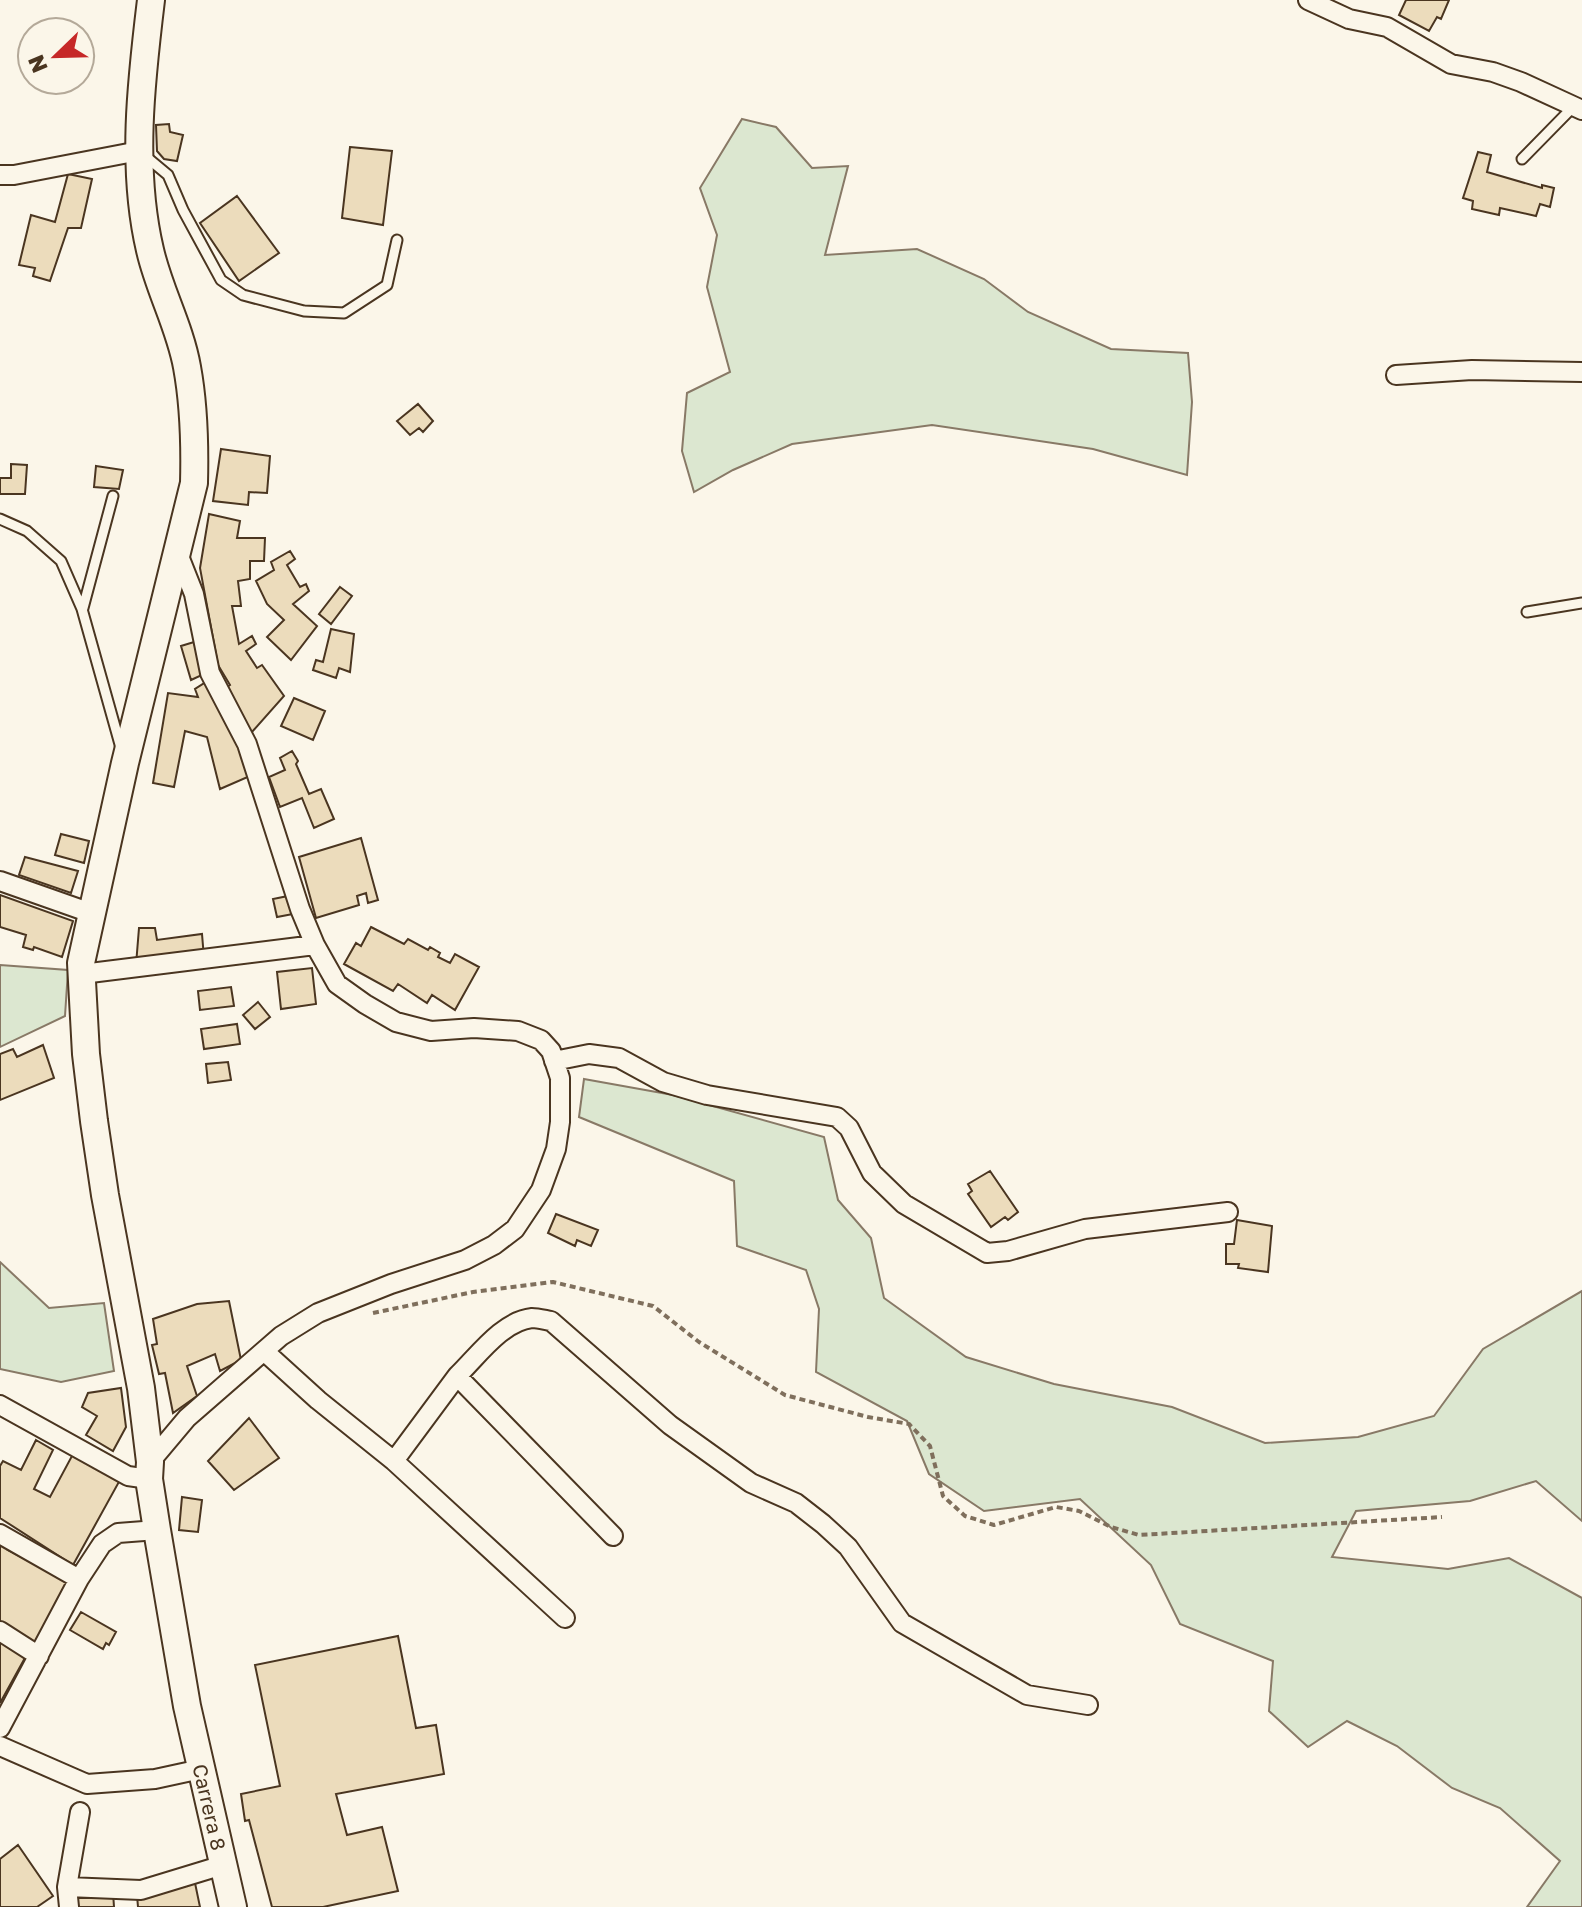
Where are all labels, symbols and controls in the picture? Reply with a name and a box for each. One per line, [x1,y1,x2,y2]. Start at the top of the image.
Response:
north arrow [16,16,96,96]
text: N [21,51,53,77]
street label: Carrera 8 [188,1761,232,1853]

